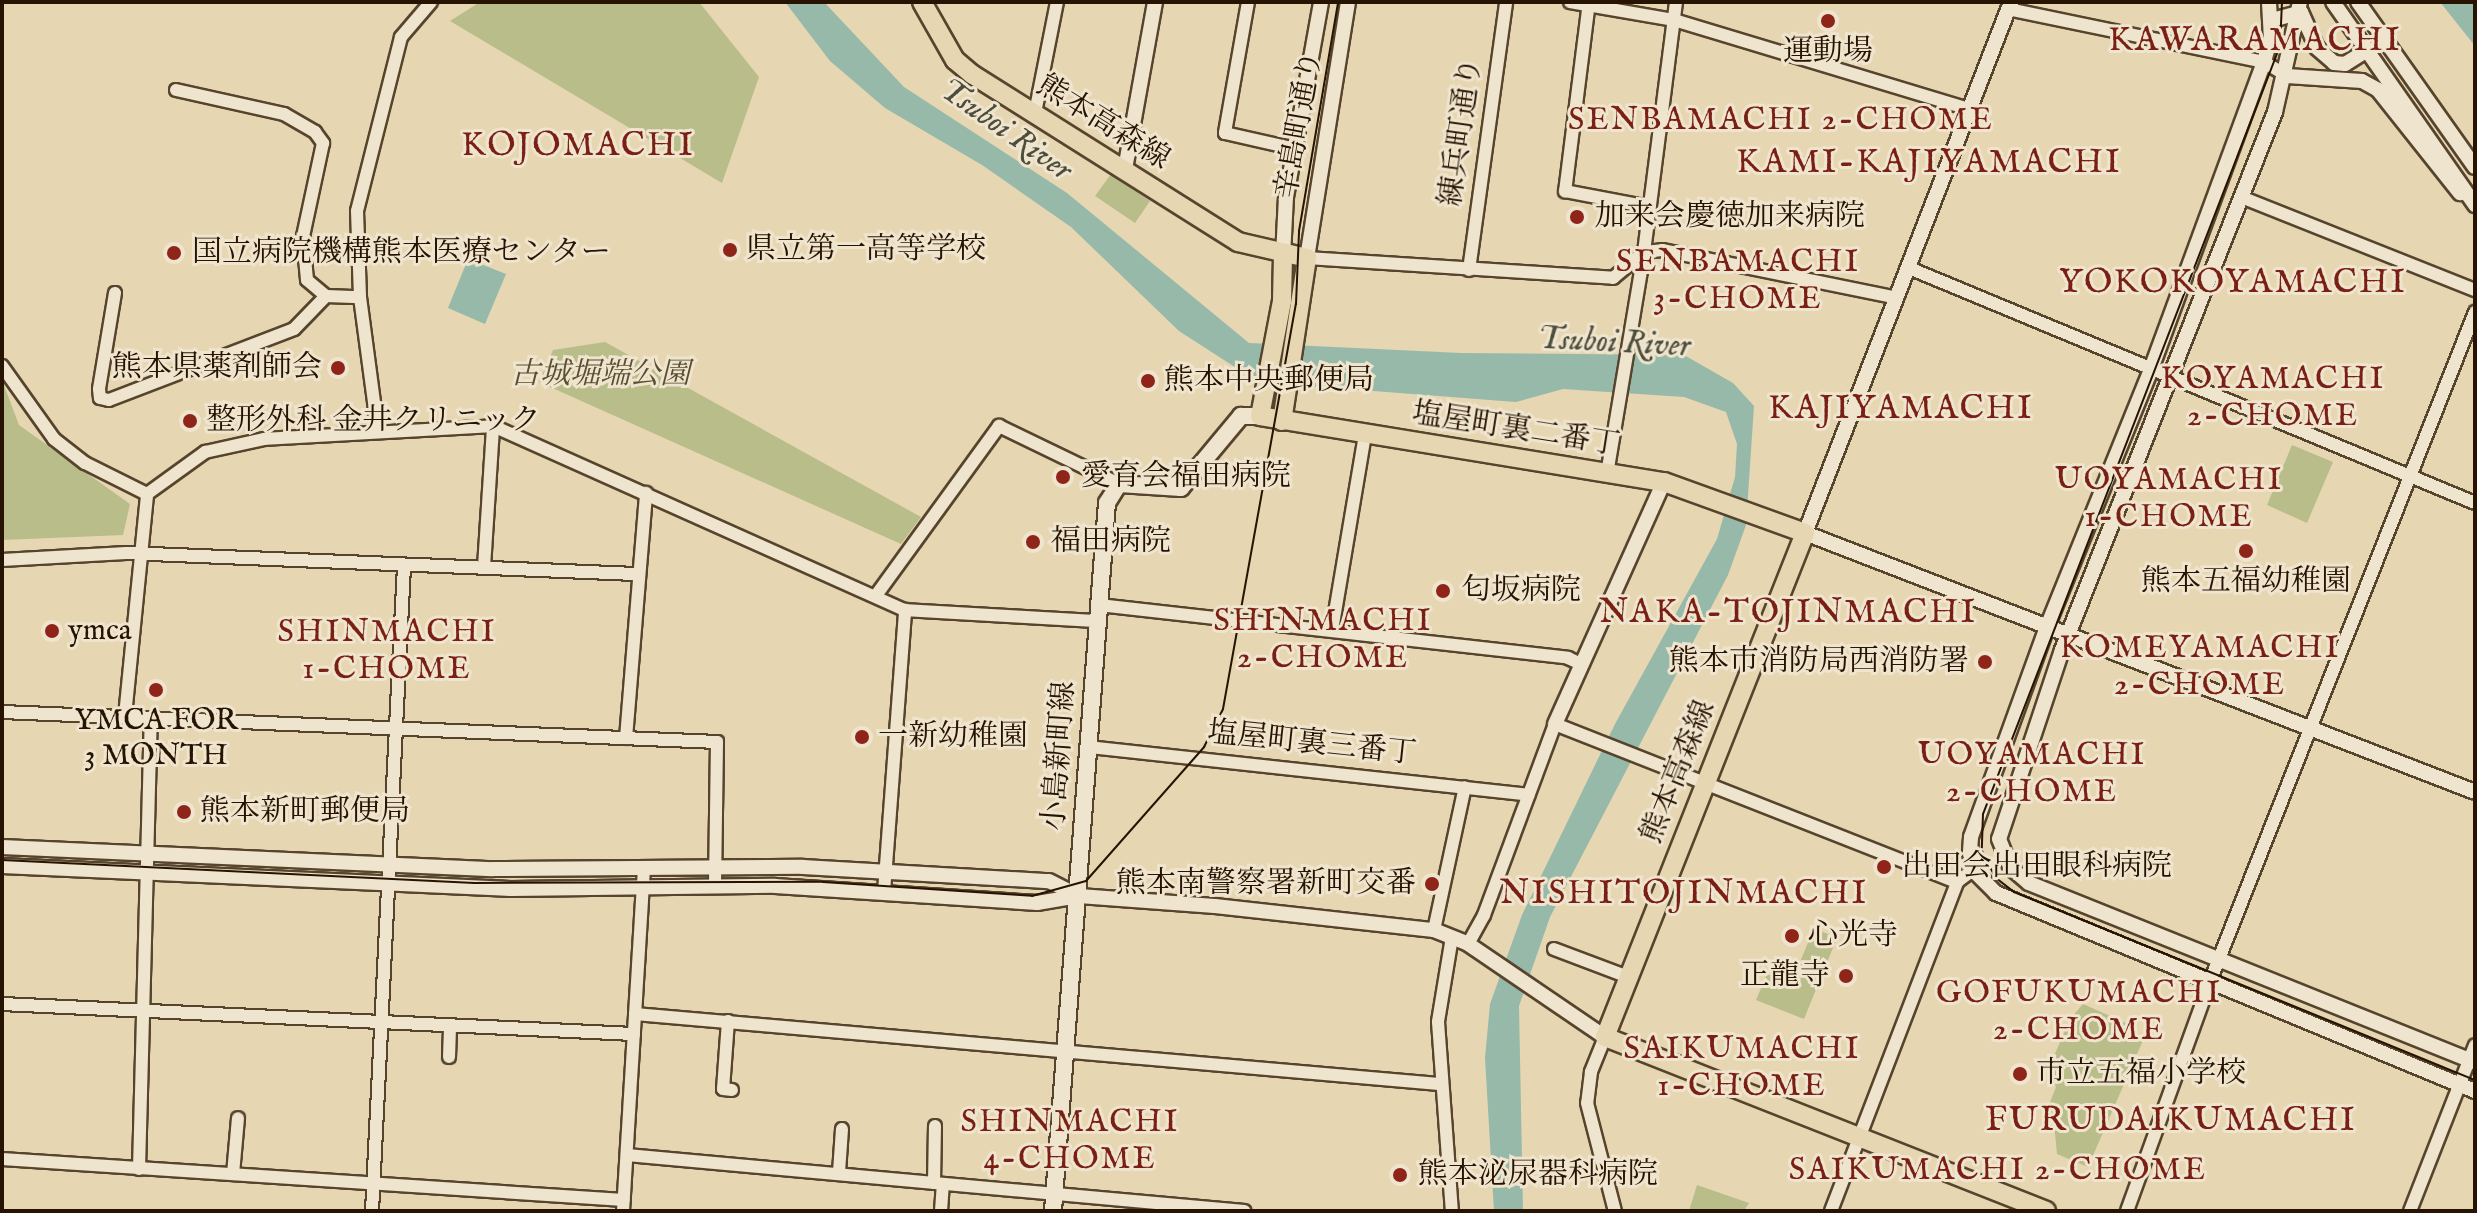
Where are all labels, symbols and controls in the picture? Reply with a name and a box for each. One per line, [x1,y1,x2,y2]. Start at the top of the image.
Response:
marker: 運動場 [1819,12,1837,30]
district label: KAWARAMACHI [2108,21,2402,61]
place label: 運動場 [1783,34,1873,70]
street label: 辛島町通り [1269,48,1331,202]
street label: 練兵町通り [1434,55,1490,209]
street label: 熊本高森線 [1030,68,1176,178]
water label: Tsuboi River [931,71,1079,191]
district label: SENBAMACHI 2-CHOME [1568,102,1994,140]
district label: KOJOMACHI [461,126,695,166]
district label: KAMI-KAJIYAMACHI [1736,143,2122,183]
place label: 加来会慶徳加来病院 [1595,199,1865,235]
marker: 加来会慶徳加来病院 [1566,206,1588,228]
place label: 県立第一高等学校 [746,232,986,268]
place label: 国立病院機構熊本医療センター [192,235,612,271]
marker: 県立第一高等学校 [721,241,739,259]
marker: 国立病院機構熊本医療センター [163,242,185,264]
district label: SENBAMACHI 3-CHOME [1616,245,1860,320]
district label: YOKOKOYAMACHI [2059,263,2407,303]
water label: Tsuboi River [1537,321,1691,367]
place label: 熊本県薬剤師会 [112,350,322,386]
park label: 古城堀端公園 [510,357,690,393]
marker: 熊本県薬剤師会 [329,359,347,377]
district label: KOYAMACHI 2-CHOME [2161,362,2385,437]
place label: 熊本中央郵便局 [1164,363,1374,399]
marker: 熊本中央郵便局 [1139,372,1157,390]
district label: KAJIYAMACHI [1768,389,2034,429]
street label: 塩屋町裏二番丁 [1409,396,1623,464]
place label: 整形外科 金井クリニック [206,403,543,439]
marker: 整形外科 金井クリニック [181,412,199,430]
place label: 愛育会福田病院 [1081,459,1291,495]
district label: UOYAMACHI 1-CHOME [2055,463,2283,538]
marker: 愛育会福田病院 [1052,466,1074,488]
place label: 福田病院 [1051,524,1171,560]
marker: 福田病院 [1022,531,1044,553]
marker: 熊本五福幼稚園 [2237,542,2255,560]
place label: 熊本五福幼稚園 [2141,564,2351,600]
place label: 匂坂病院 [1461,573,1581,609]
marker: 匂坂病院 [1432,580,1454,602]
district label: NAKA-TOJINMACHI [1599,593,1977,633]
district label: SHINMACHI 2-CHOME [1214,604,1432,679]
place label: ymca [68,613,132,649]
district label: SHINMACHI 1-CHOME [278,615,496,690]
marker: ymca [43,622,61,640]
district label: KOMEYAMACHI 2-CHOME [2060,631,2340,706]
place label: 熊本市消防局西消防署 [1669,644,1969,680]
marker: 熊本市消防局西消防署 [1976,653,1994,671]
street label: 小島新町線 [1037,680,1083,832]
marker: YMCA FOR 3 MONTH [147,681,165,699]
street label: 熊本高森線 [1634,696,1724,848]
place label: YMCA FOR 3 MONTH [74,703,238,774]
street label: 塩屋町裏三番丁 [1206,715,1418,773]
place label: 一新幼稚園 [878,719,1028,755]
marker: 一新幼稚園 [853,728,871,746]
district label: UOYAMACHI 2-CHOME [1918,738,2146,813]
place label: 熊本新町郵便局 [200,794,410,830]
marker: 熊本新町郵便局 [175,803,193,821]
place label: 出田会出田眼科病院 [1902,849,2172,885]
marker: 出田会出田眼科病院 [1873,856,1895,878]
place label: 熊本南警察署新町交番 [1116,866,1416,902]
district label: NISHITOJINMACHI [1500,874,1868,914]
marker: 熊本南警察署新町交番 [1423,875,1441,893]
place label: 心光寺 [1808,918,1898,954]
marker: 心光寺 [1783,927,1801,945]
place label: 正龍寺 [1740,958,1830,994]
marker: 正龍寺 [1837,967,1855,985]
district label: GOFUKUMACHI 2-CHOME [1936,976,2222,1051]
district label: SAIKUMACHI 1-CHOME [1624,1032,1860,1107]
place label: 市立五福小学校 [2036,1056,2246,1092]
marker: 市立五福小学校 [2011,1065,2029,1083]
district label: FURUDAIKUMACHI [1985,1101,2357,1141]
district label: SHINMACHI 4-CHOME [961,1105,1179,1180]
district label: SAIKUMACHI 2-CHOME [1789,1152,2207,1190]
place label: 熊本泌尿器科病院 [1418,1157,1658,1193]
marker: 熊本泌尿器科病院 [1389,1164,1411,1186]

